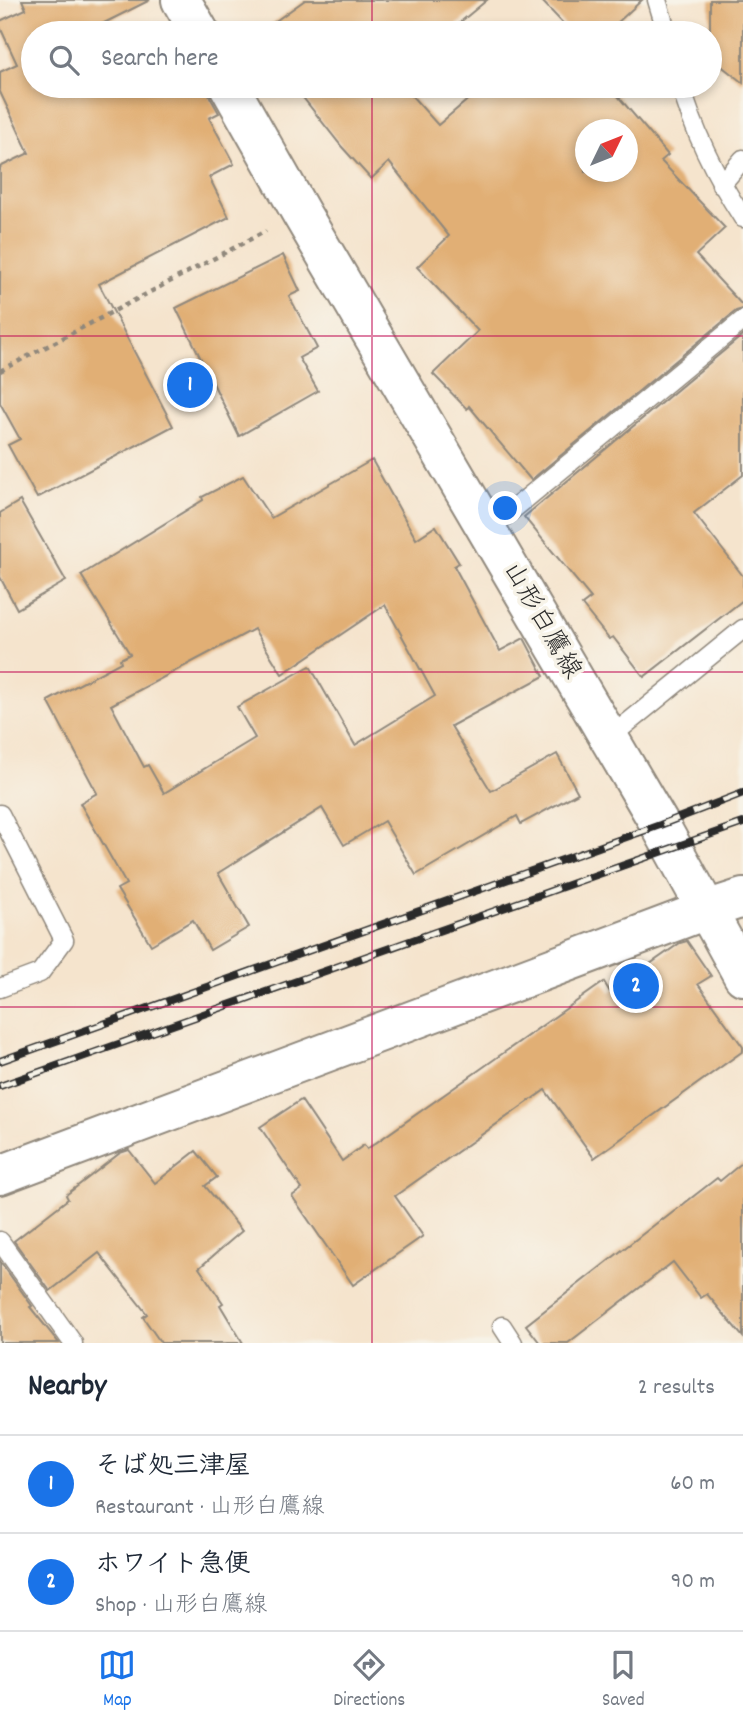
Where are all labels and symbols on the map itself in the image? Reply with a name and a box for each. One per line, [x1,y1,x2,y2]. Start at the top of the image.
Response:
north arrow [575,119,638,182]
pin: 1 [167,359,213,411]
your location [488,491,522,525]
street label: 山形白鷹線 [492,555,590,687]
pin: 2 [613,960,659,1012]

